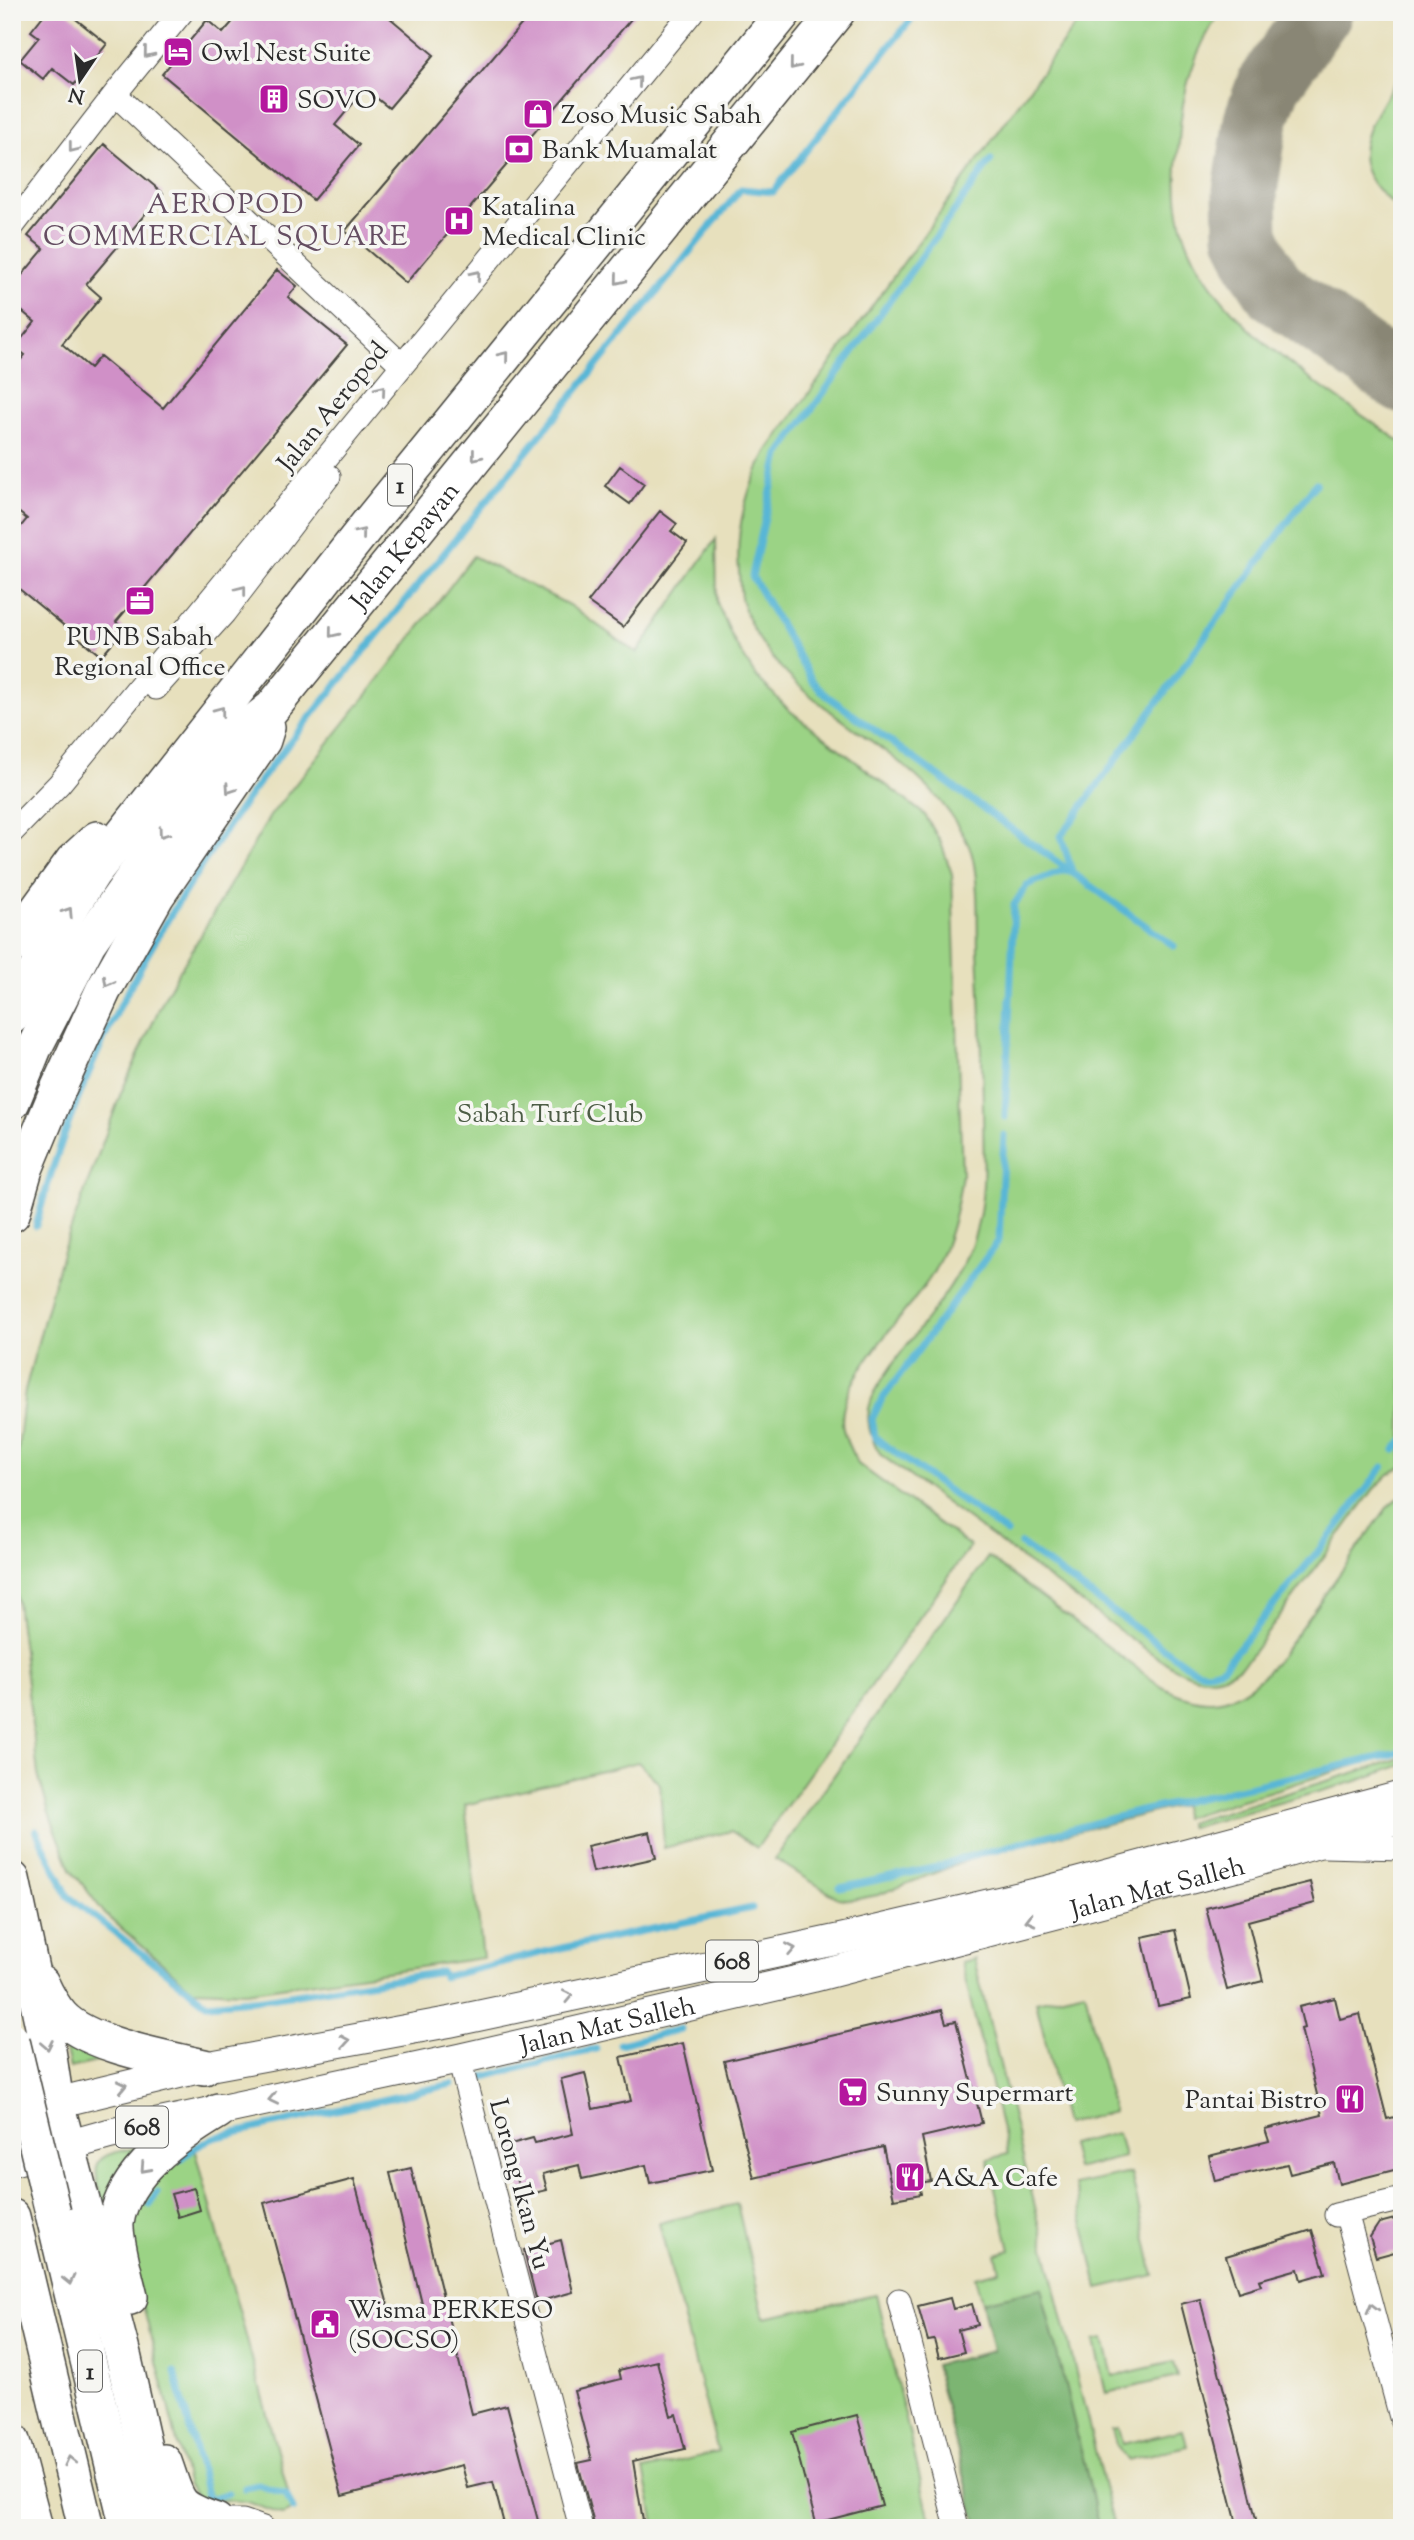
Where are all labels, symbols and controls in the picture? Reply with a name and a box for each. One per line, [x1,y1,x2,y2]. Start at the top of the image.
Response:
hotel icon: Owl Nest Suite [161,35,195,69]
place label: Owl Nest Suite [201,36,371,73]
one-way arrow [144,44,156,57]
north arrow [46,46,116,116]
one-way arrow [790,57,802,70]
one-way arrow [629,76,641,89]
text: N [66,79,87,109]
building icon: SOVO [257,82,291,116]
place label: SOVO [297,83,377,120]
shop icon: Zoso Music Sabah [521,97,555,131]
place label: Zoso Music Sabah [561,98,762,135]
bank icon: Bank Muamalat [502,132,536,166]
place label: Bank Muamalat [542,133,717,170]
one-way arrow [68,140,81,152]
district label: AEROPOD COMMERCIAL SQUARE [43,186,409,258]
place label: Katalina Medical Clinic [482,190,646,257]
hospital icon: Katalina Medical Clinic [442,204,476,238]
one-way arrow [468,270,481,283]
one-way arrow [615,272,628,284]
street label: Jalan Aeropod [268,334,398,482]
one-way arrow [496,352,509,364]
one-way arrow [373,386,385,399]
one-way arrow [472,448,484,461]
road number: 1 [388,464,412,506]
street label: Jalan Kepayan [341,475,470,620]
one-way arrow [352,528,365,541]
office icon: PUNB Sabah Regional Office [123,584,157,618]
one-way arrow [233,585,246,597]
place label: PUNB Sabah Regional Office [54,620,226,687]
one-way arrow [328,625,341,637]
one-way arrow [211,707,224,719]
one-way arrow [225,782,238,795]
one-way arrow [159,825,171,838]
one-way arrow [59,907,72,920]
one-way arrow [103,974,116,987]
park label: Sabah Turf Club [457,1097,643,1134]
street label: Jalan Mat Salleh [1065,1849,1249,1931]
one-way arrow [1025,1912,1037,1926]
road number: 608 [706,1940,758,1982]
one-way arrow [785,1942,797,1957]
street label: Jalan Mat Salleh [515,1989,699,2066]
one-way arrow [562,1989,574,2004]
one-way arrow [339,2034,351,2049]
one-way arrow [39,2039,54,2051]
supermarket icon: Sunny Supermart [836,2075,870,2109]
place label: Sunny Supermart [876,2076,1074,2113]
one-way arrow [116,2080,128,2094]
restaurant icon: Pantai Bistro [1333,2082,1367,2116]
place label: Pantai Bistro [1185,2083,1327,2120]
one-way arrow [267,2091,279,2106]
street label: Lorong Ikan Yu [478,2095,559,2274]
road number: 608 [116,2106,168,2148]
one-way arrow [141,2160,154,2173]
restaurant icon: A&A Cafe [893,2160,927,2194]
place label: A&A Cafe [933,2161,1058,2198]
one-way arrow [61,2274,75,2286]
place label: Wisma PERKESO (SOCSO) [348,2293,553,2360]
one-way arrow [1366,2302,1380,2314]
public building icon: Wisma PERKESO (SOCSO) [308,2307,342,2341]
road number: 1 [78,2350,102,2392]
one-way arrow [64,2455,78,2467]

